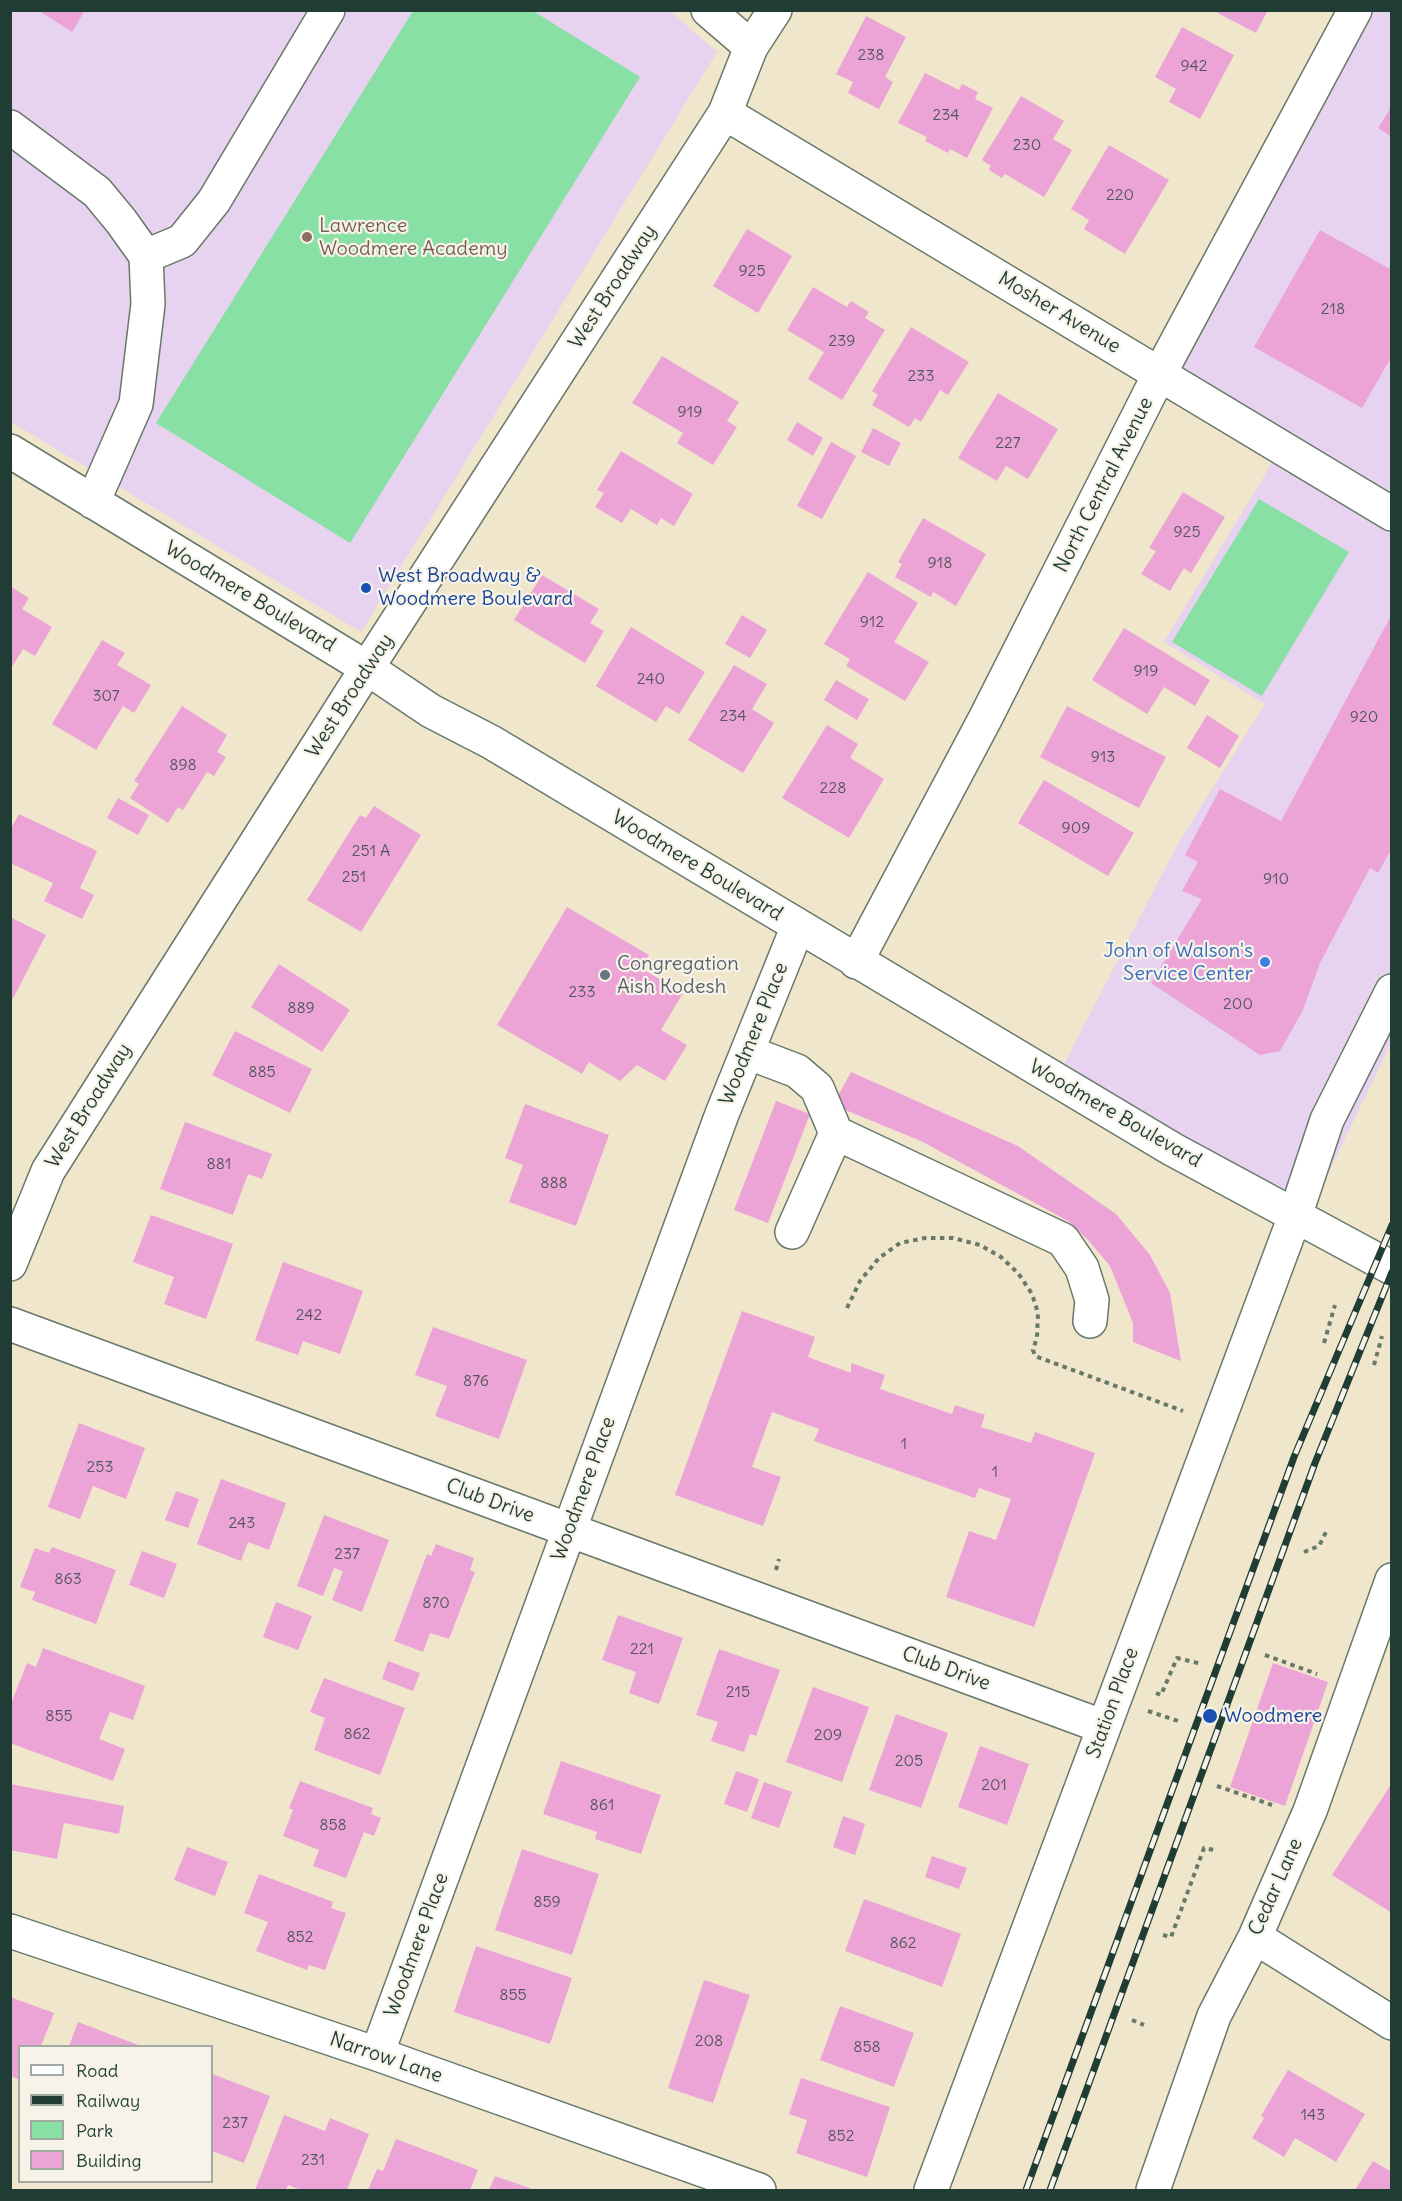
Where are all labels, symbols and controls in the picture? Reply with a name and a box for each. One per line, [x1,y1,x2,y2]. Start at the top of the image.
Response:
house number: 238 [857,45,885,65]
house number: 942 [1180,56,1208,76]
house number: 234 [932,105,960,125]
house number: 230 [1013,135,1041,155]
house number: 220 [1106,185,1134,205]
place label: Lawrence Woodmere Academy [319,214,508,261]
street label: West Broadway [564,221,662,353]
marker: Lawrence Woodmere Academy [300,230,314,244]
house number: 925 [738,261,766,281]
street label: Mosher Avenue [993,267,1125,359]
house number: 218 [1321,299,1345,319]
house number: 239 [828,331,856,351]
house number: 233 [908,366,934,386]
street label: North Central Avenue [1049,393,1159,577]
house number: 919 [678,402,702,422]
house number: 227 [995,433,1021,453]
house number: 925 [1173,522,1201,542]
street label: Woodmere Boulevard [160,536,340,658]
house number: 918 [928,553,952,573]
place label: West Broadway & Woodmere Boulevard [378,564,573,611]
marker: West Broadway & Woodmere Boulevard [359,581,373,595]
house number: 912 [860,612,884,632]
street label: West Broadway [301,630,399,762]
house number: 919 [1134,661,1158,681]
house number: 240 [637,669,665,689]
house number: 307 [92,686,120,706]
house number: 234 [719,706,747,726]
house number: 920 [1350,707,1378,727]
house number: 913 [1091,747,1115,767]
house number: 898 [169,755,197,775]
house number: 228 [820,778,846,798]
street label: Woodmere Boulevard [607,805,787,927]
house number: 909 [1062,818,1090,838]
house number: 251 A [352,841,390,861]
house number: 251 [342,867,366,887]
house number: 910 [1263,869,1289,889]
place label: John of Walson's Service Center [1103,939,1253,986]
place label: Congregation Aish Kodesh [617,952,739,999]
marker: John of Walson's Service Center [1258,955,1272,969]
street label: Woodmere Place [714,959,794,1109]
marker: Congregation Aish Kodesh [598,968,612,982]
house number: 233 [569,982,595,1002]
house number: 200 [1223,994,1253,1014]
house number: 889 [287,998,315,1018]
street label: West Broadway [41,1039,137,1173]
street label: Woodmere Boulevard [1025,1055,1205,1173]
house number: 885 [248,1062,276,1082]
house number: 881 [207,1154,231,1174]
house number: 888 [540,1173,568,1193]
house number: 242 [296,1305,322,1325]
house number: 876 [463,1371,489,1391]
street label: Woodmere Place [547,1414,621,1564]
house number: 1 [901,1434,907,1454]
house number: 253 [86,1457,114,1477]
house number: 1 [992,1462,998,1482]
street label: Club Drive [442,1474,538,1528]
house number: 243 [229,1513,255,1533]
house number: 237 [334,1544,360,1564]
house number: 863 [54,1569,82,1589]
house number: 870 [422,1593,450,1613]
house number: 221 [630,1639,654,1659]
street label: Club Drive [898,1642,994,1696]
street label: Station Place [1082,1644,1144,1762]
house number: 215 [726,1682,750,1702]
place label: Woodmere [1224,1704,1322,1728]
house number: 855 [45,1706,73,1726]
marker: Woodmere [1201,1707,1219,1725]
house number: 862 [343,1724,371,1744]
house number: 209 [814,1725,842,1745]
house number: 205 [895,1751,923,1771]
house number: 201 [981,1775,1007,1795]
house number: 861 [590,1795,614,1815]
house number: 858 [319,1815,347,1835]
street label: Cedar Lane [1244,1835,1308,1939]
street label: Woodmere Place [380,1870,454,2020]
house number: 859 [533,1892,561,1912]
house number: 852 [286,1927,314,1947]
house number: 862 [889,1933,917,1953]
house number: 855 [499,1985,527,2005]
street label: Narrow Lane [327,2028,445,2088]
house number: 208 [695,2031,723,2051]
house number: 858 [853,2037,881,2057]
legend [18,2045,213,2183]
text: Road [76,2059,118,2082]
text: Railway [76,2089,140,2112]
house number: 143 [1301,2105,1325,2125]
house number: 237 [222,2113,248,2133]
text: Park [76,2119,113,2142]
house number: 852 [827,2126,855,2146]
text: Building [76,2149,141,2172]
house number: 231 [301,2150,325,2170]

